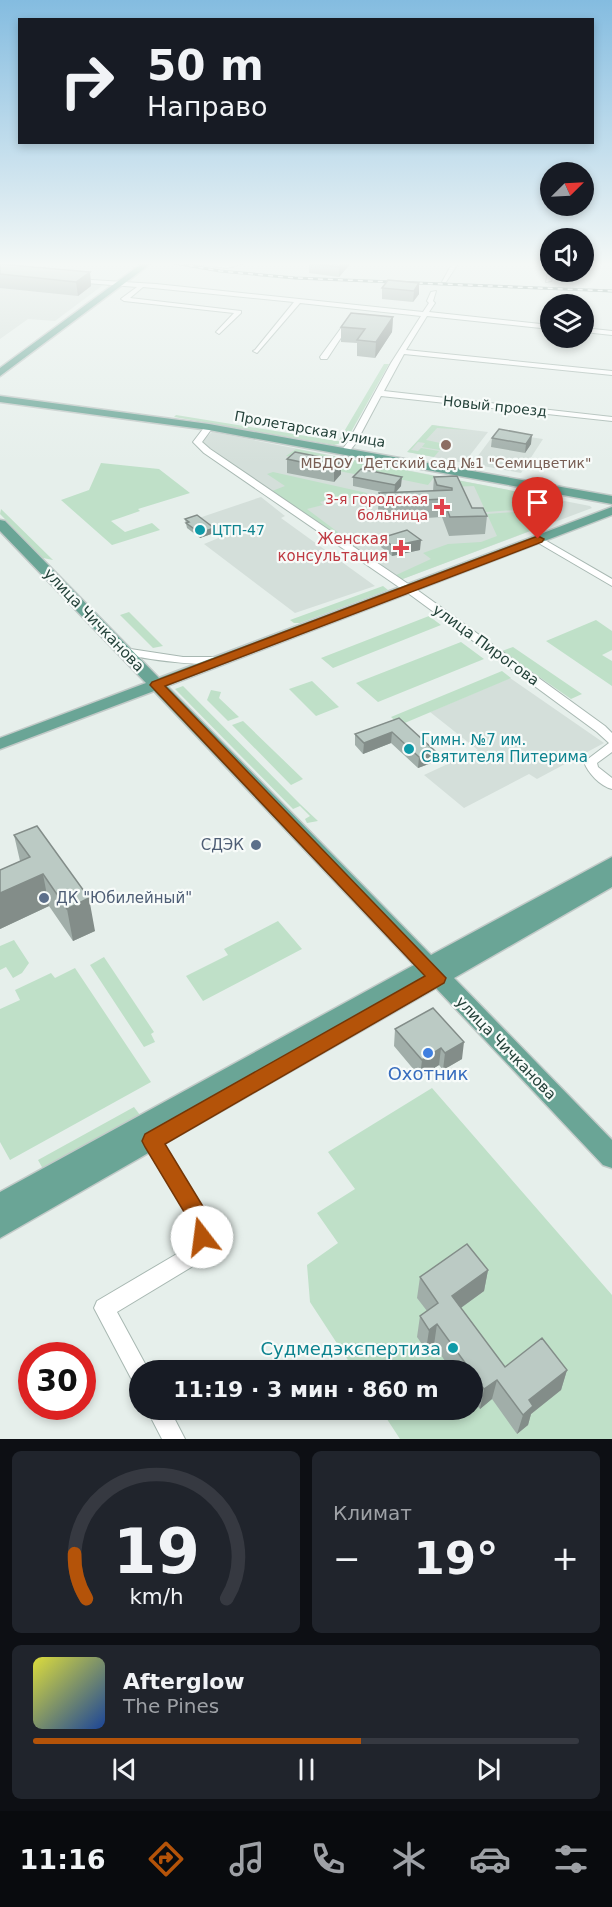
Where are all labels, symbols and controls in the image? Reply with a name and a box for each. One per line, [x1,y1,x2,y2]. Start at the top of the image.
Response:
text: 50 m [147,41,264,90]
icon: right [48,42,126,120]
text: Направо [147,91,268,122]
north arrow [540,162,594,216]
map controls [540,162,594,348]
button: sound [540,228,594,282]
button: layers [540,294,594,348]
street label: Новый проезд [442,393,548,419]
street label: Пролетарская улица [233,408,387,450]
marker: МБДОУ "Детский сад №1 "Семицветик" [439,438,453,452]
place label: МБДОУ "Детский сад №1 "Семицветик" [301,455,591,471]
pin [512,477,563,539]
icon: arrive [521,486,554,519]
place label: 3-я городская больница [325,491,428,523]
marker: 3-я городская больница [433,498,451,516]
place label: ЦТП-47 [212,522,265,538]
marker: ЦТП-47 [193,523,207,537]
place label: Женская консультация [277,530,388,565]
marker: Женская консультация [392,539,410,557]
street label: улица Чичканова [40,565,148,675]
street label: улица Пирогова [429,600,543,690]
place label: Гимн. №7 им. Святителя Питерима [421,731,588,766]
marker: Гимн. №7 им. Святителя Питерима [402,742,416,756]
place label: СДЭК [201,836,244,854]
marker: СДЭК [249,838,263,852]
place label: ДК "Юбилейный" [56,889,192,907]
marker: ДК "Юбилейный" [37,891,51,905]
street label: улица Чичканова [452,993,560,1103]
marker: Охотник [421,1046,435,1060]
place label: Охотник [388,1063,468,1084]
position arrow [170,1205,234,1269]
place label: Судмедэкспертиза [261,1338,441,1359]
marker: Судмедэкспертиза [446,1341,460,1355]
speed limit sign: 30 [18,1342,96,1420]
text: 11:19 · 3 мин · 860 m [173,1377,439,1402]
text: Климат [333,1501,412,1525]
text: 19 [113,1515,199,1588]
text: 19° [413,1532,499,1585]
text: − [333,1539,361,1578]
text: + [551,1539,579,1578]
text: km/h [129,1584,183,1609]
text: Afterglow [123,1669,245,1694]
text: The Pines [123,1694,219,1718]
icon: previous [108,1753,141,1786]
icon: pause [290,1753,323,1786]
icon: next [472,1753,505,1786]
icon: directions [145,1838,187,1880]
icon: music [226,1838,268,1880]
icon: phone [307,1838,349,1880]
icon: climate [388,1838,430,1880]
icon: car [469,1838,511,1880]
icon: filters [550,1838,592,1880]
text: 11:16 [20,1844,106,1875]

